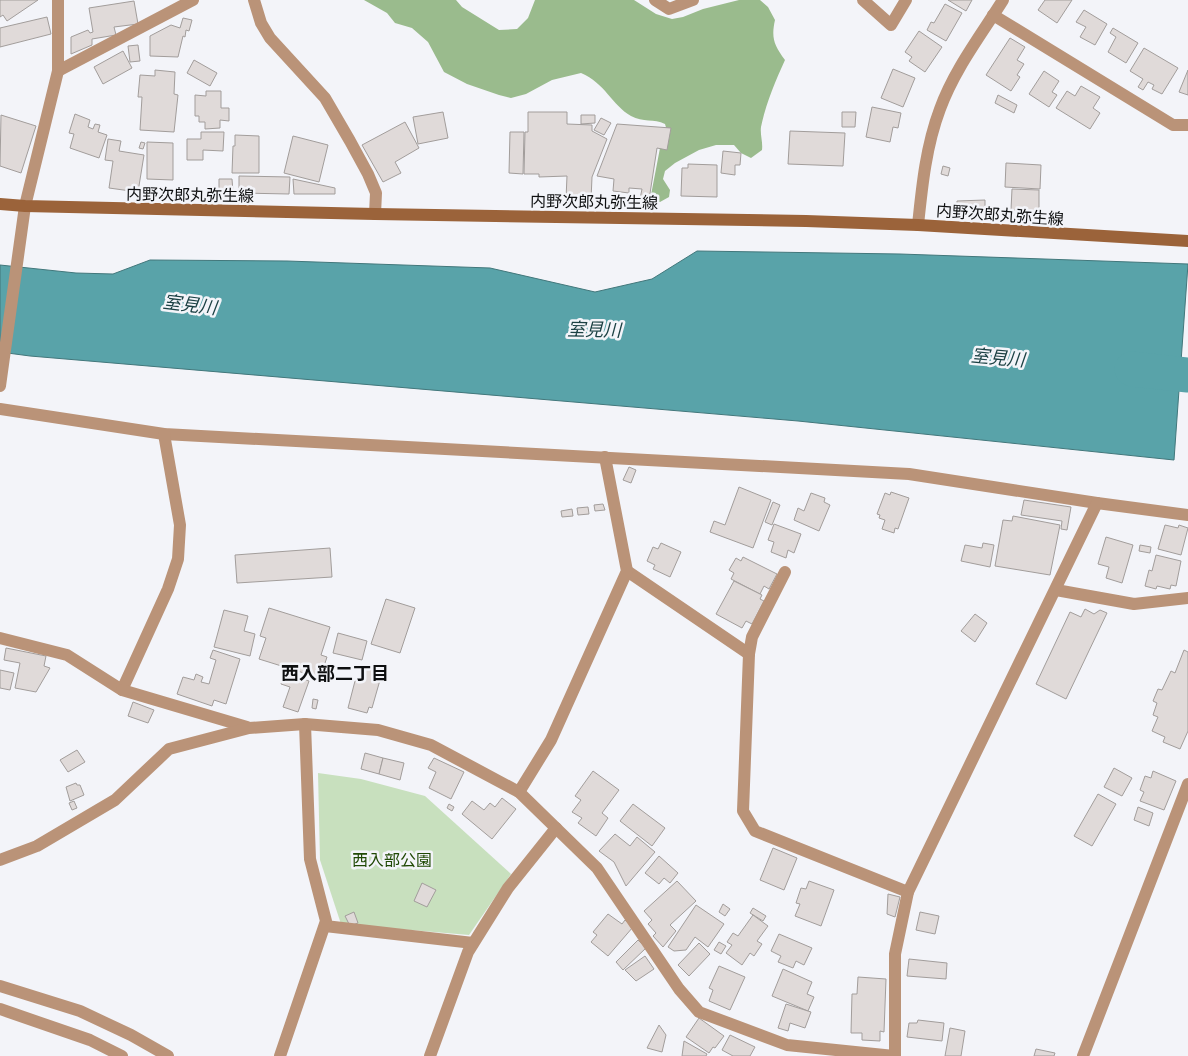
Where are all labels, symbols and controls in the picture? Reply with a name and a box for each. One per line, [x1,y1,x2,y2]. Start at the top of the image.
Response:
street label: 内野次郎丸弥生線 [126,183,254,205]
street label: 内野次郎丸弥生線 [530,190,658,212]
street label: 内野次郎丸弥生線 [935,200,1065,228]
water label: 室見川 [162,290,220,318]
water label: 室見川 [567,318,623,341]
water label: 室見川 [970,344,1028,370]
district label: 西入部二丁目 [281,662,389,684]
park label: 西入部公園 [352,850,432,869]

